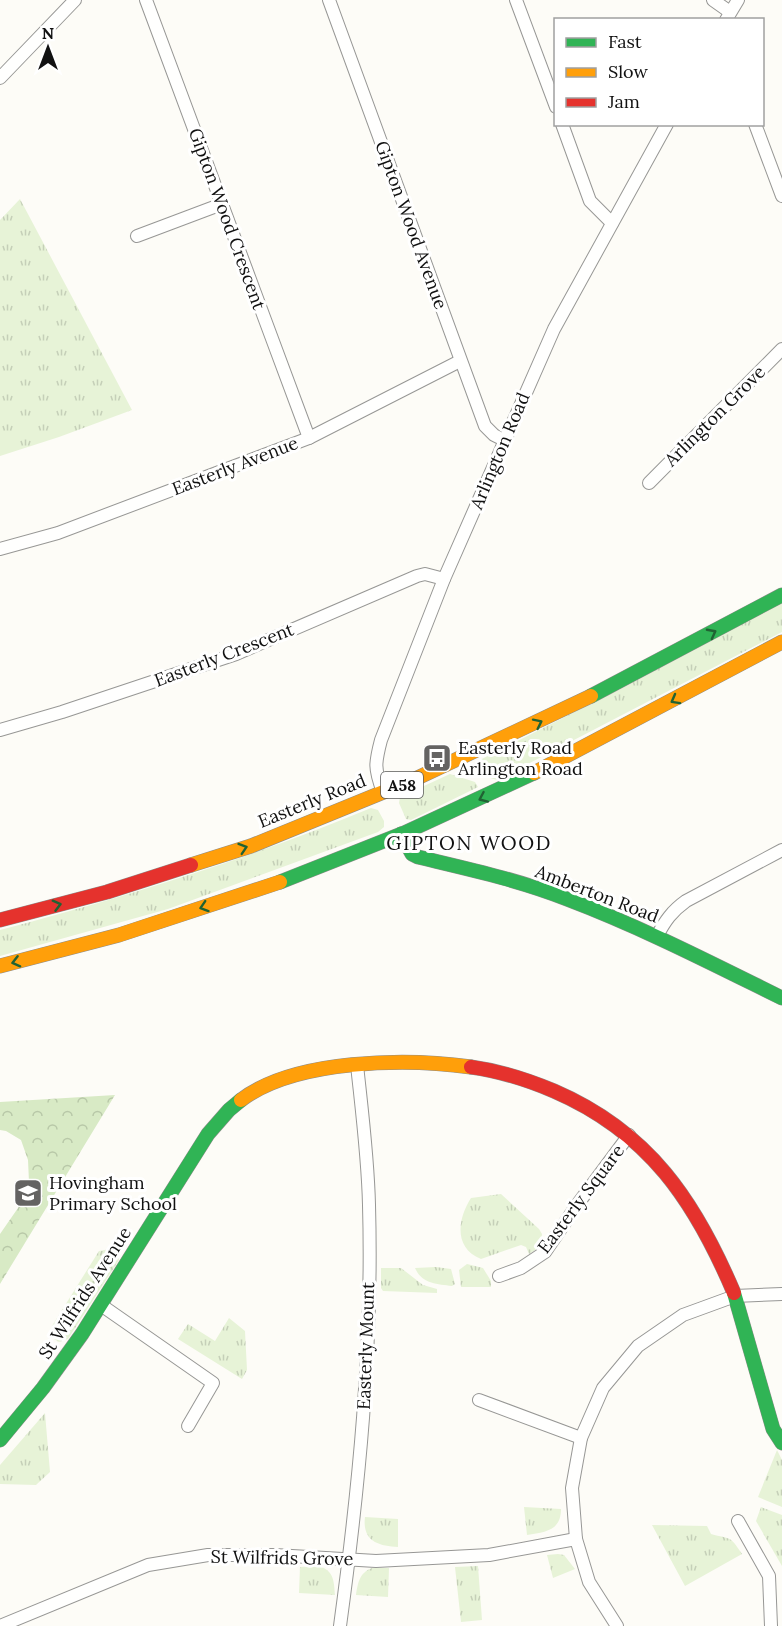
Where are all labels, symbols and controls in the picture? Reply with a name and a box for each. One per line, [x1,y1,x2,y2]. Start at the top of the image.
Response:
north arrow [18,18,78,78]
legend [554,18,764,126]
text: N [42,23,54,43]
text: Fast [608,30,642,53]
text: Slow [608,60,648,83]
text: Jam [607,90,640,113]
street label: Gipton Wood Crescent [184,125,271,313]
street label: Gipton Wood Avenue [370,137,453,312]
street label: Arlington Grove [659,360,770,472]
street label: Arlington Road [464,389,535,514]
street label: Easterly Avenue [168,431,301,500]
street label: Easterly Crescent [151,617,297,692]
one-way arrow [705,629,716,640]
one-way arrow [671,693,681,704]
one-way arrow [532,718,543,730]
place label: Easterly Road Arlington Road [457,736,583,780]
bus stop icon: Easterly Road Arlington Road [421,742,453,774]
street label: Easterly Road [255,768,369,833]
road number: A58 [381,772,423,798]
one-way arrow [478,790,489,802]
district label: GIPTON WOOD [386,830,552,855]
one-way arrow [237,843,248,855]
street label: Amberton Road [531,859,662,928]
one-way arrow [51,900,61,912]
one-way arrow [199,900,210,912]
one-way arrow [12,954,22,967]
street label: Easterly Square [532,1140,629,1258]
place label: Hovingham Primary School [49,1171,177,1215]
school or university icon: Hovingham Primary School [12,1177,44,1209]
street label: St Wilfrids Avenue [33,1222,136,1363]
street label: Easterly Mount [352,1282,379,1410]
street label: St Wilfrids Grove [210,1545,354,1570]

